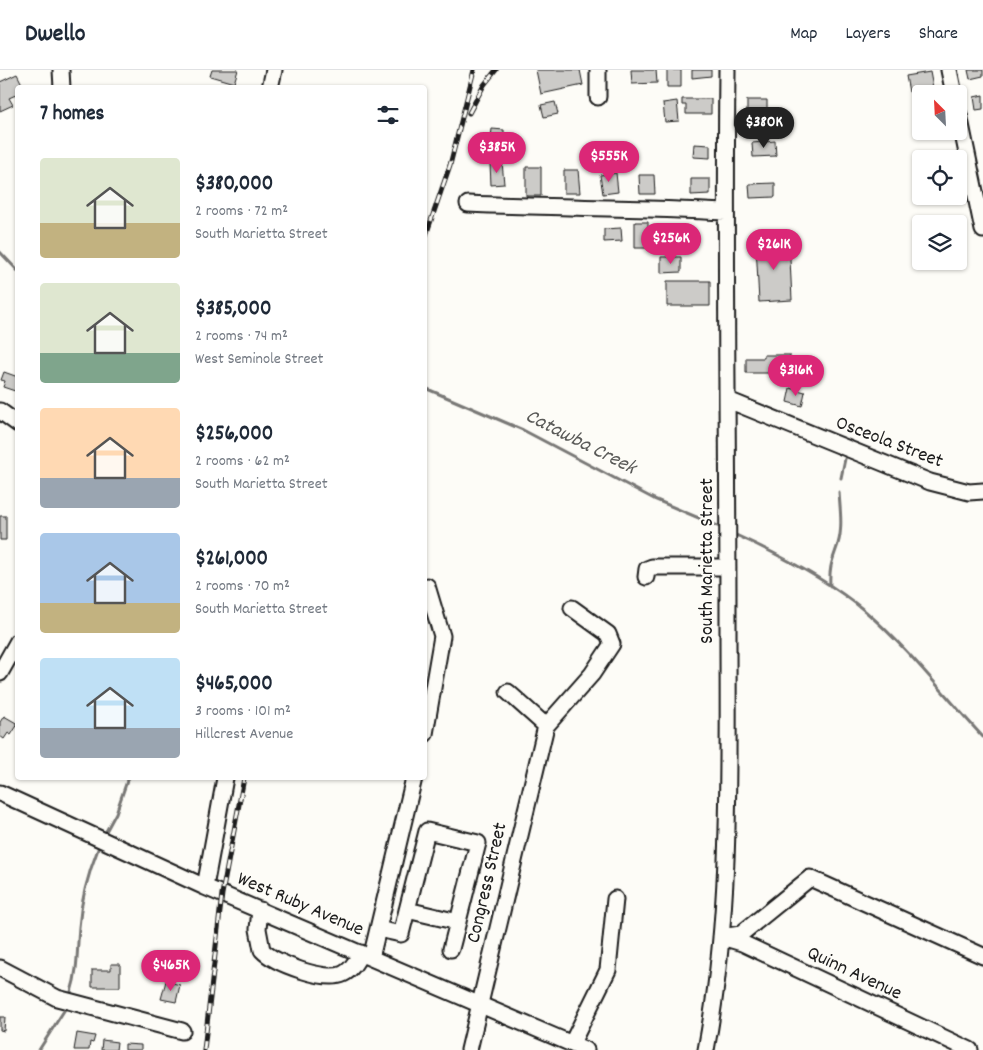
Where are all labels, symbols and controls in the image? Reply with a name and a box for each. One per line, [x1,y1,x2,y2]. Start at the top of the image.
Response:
text: Dwello [25,18,86,52]
text: Map [790,22,817,47]
text: Layers [845,22,891,47]
text: Share [919,22,958,47]
north arrow [912,85,968,140]
map controls [912,85,967,270]
text: 7 homes [40,100,104,130]
icon: filters [374,101,402,129]
pin: $380K [729,106,799,149]
text: $380K [745,111,783,134]
pin: $385K [462,132,532,174]
text: $385K [479,136,515,159]
pin: $555K [574,140,644,183]
text: $555K [590,145,628,168]
button: locate [912,150,967,205]
text: $380,000 [195,170,273,200]
icon: home [80,178,140,238]
text: 2 rooms · 72 m² [195,200,288,223]
button: layers [912,215,967,270]
pin: $256K [636,222,706,265]
text: South Marietta Street [195,223,328,246]
text: $256K [652,227,690,250]
pin: $261K [739,228,809,271]
text: $261K [757,233,791,256]
text: $385,000 [195,295,271,325]
icon: home [80,303,140,363]
text: 2 rooms · 74 m² [195,325,288,348]
text: West Seminole Street [195,348,323,371]
pin: $316K [761,354,831,397]
text: $316K [779,359,813,382]
water label: Catawba Creek [520,402,643,485]
street label: Osceola Street [831,410,947,476]
text: $256,000 [195,420,273,450]
icon: home [80,428,140,488]
text: 2 rooms · 62 m² [195,450,290,473]
text: South Marietta Street [195,473,328,496]
street label: South Marietta Street [694,478,722,644]
text: $261,000 [195,545,268,575]
icon: home [80,553,140,613]
text: 2 rooms · 70 m² [195,575,290,598]
text: South Marietta Street [195,598,328,621]
text: $465,000 [195,670,273,700]
icon: home [80,678,140,738]
text: 3 rooms · 101 m² [195,700,291,723]
text: Hillcrest Avenue [195,723,293,746]
street label: Congress Street [461,820,515,946]
street label: West Ruby Avenue [232,866,368,944]
street label: Quinn Avenue [802,940,906,1008]
pin: $465K [136,950,206,992]
text: $465K [152,954,190,977]

